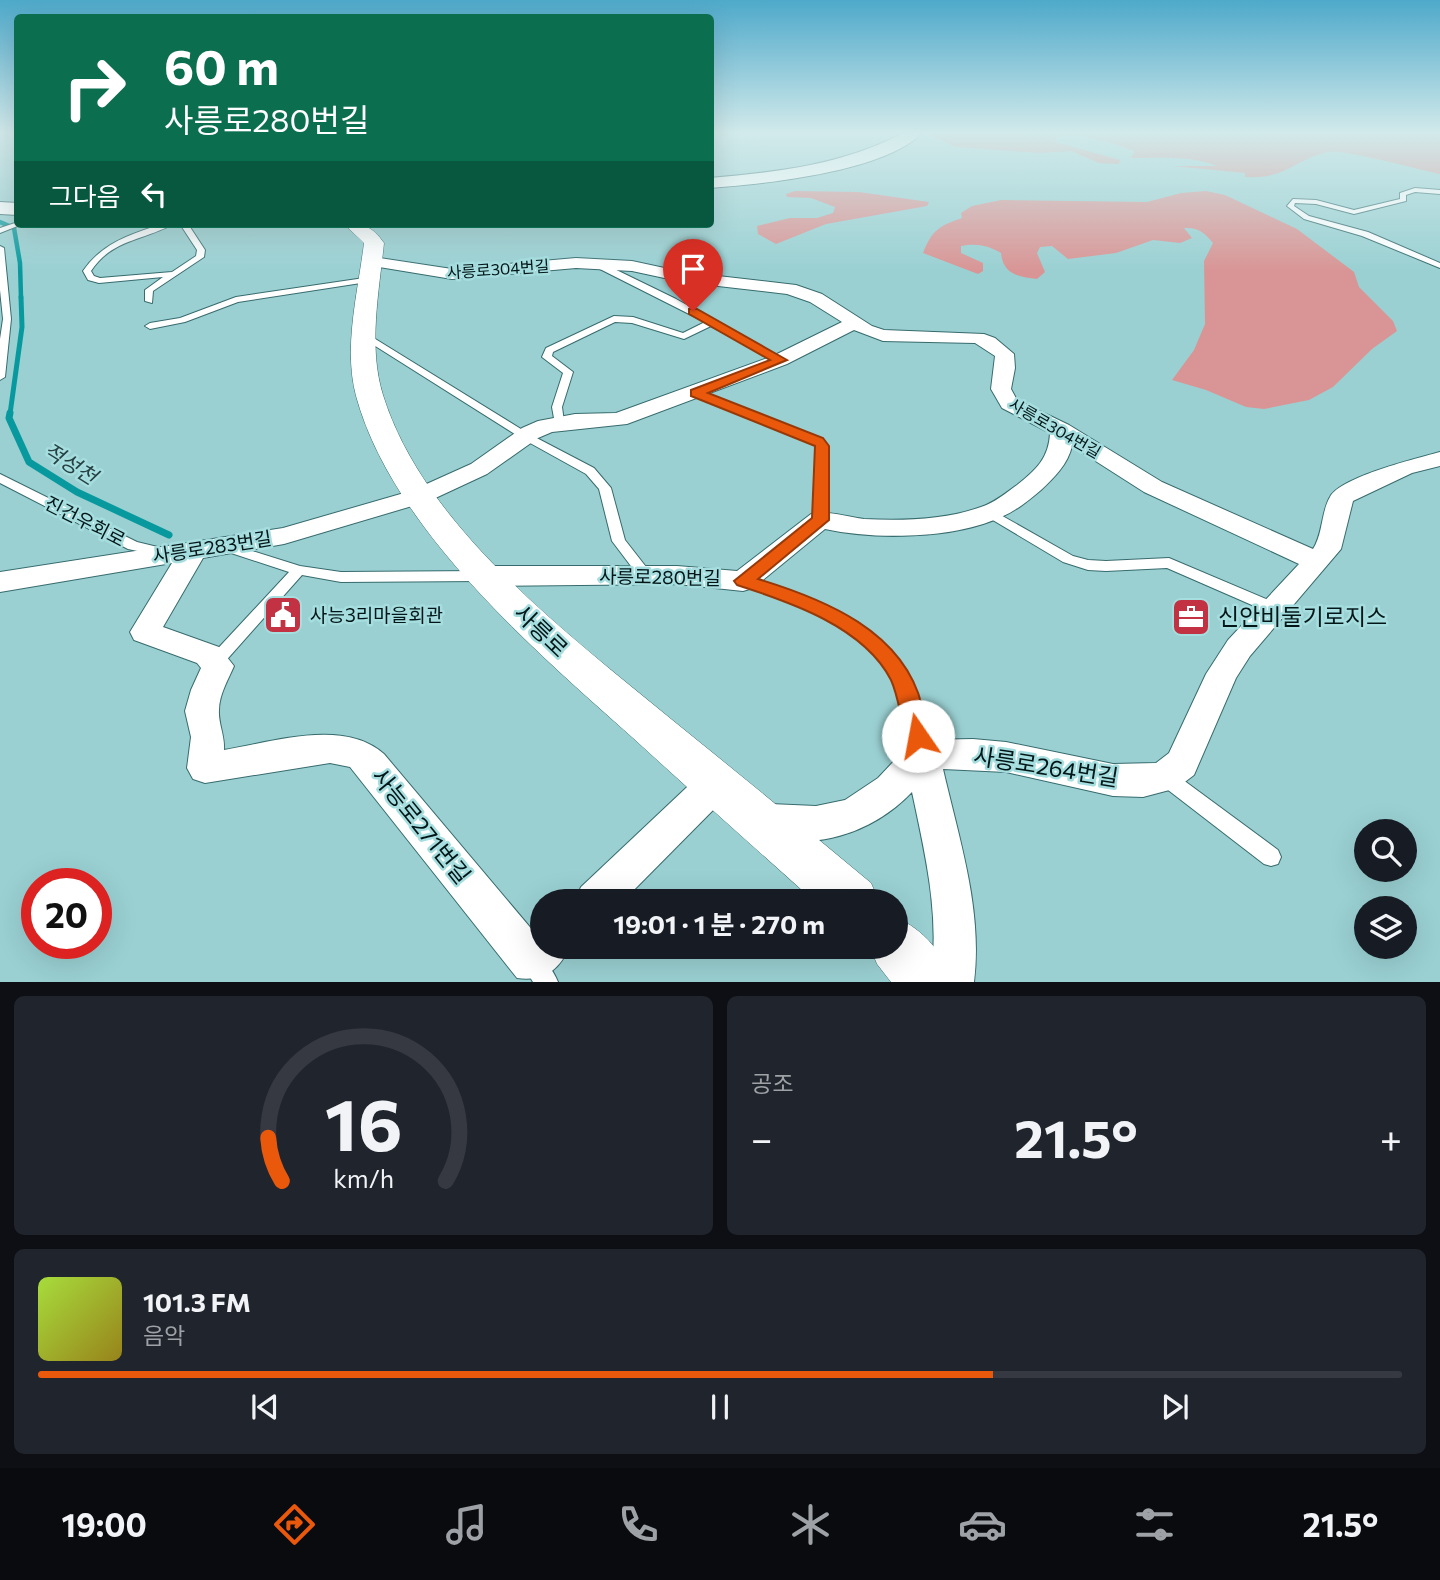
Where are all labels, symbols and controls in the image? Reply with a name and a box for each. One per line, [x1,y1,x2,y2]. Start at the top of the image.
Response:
text: 60 m [164,35,279,95]
icon: right [49,42,140,133]
text: 사릉로280번길 [164,99,369,139]
icon: left [135,175,173,213]
text: 그다음 [49,180,121,211]
pin [663,239,723,311]
icon: arrive [674,250,712,288]
street label: 사릉로304번길 [446,255,550,282]
street label: 사릉로304번길 [1006,394,1105,461]
water label: 적성천 [40,437,104,490]
street label: 진건우회로 [41,490,129,551]
street label: 사릉로283번길 [151,526,273,567]
street label: 사릉로280번길 [599,564,721,589]
public building icon: 사능3리마을회관 [262,594,304,636]
office icon: 신안비둘기로지스 [1170,596,1212,638]
street label: 사릉로 [509,598,574,662]
place label: 신안비둘기로지스 [1218,602,1387,630]
place label: 사능3리마을회관 [310,603,443,626]
position arrow [881,699,955,773]
street label: 사릉로264번길 [972,741,1121,791]
street label: 사능로271번길 [367,762,477,889]
map controls [1354,819,1417,959]
button: search [1354,819,1417,882]
speed limit sign: 20 [21,868,112,959]
button: layers [1354,896,1417,959]
text: 19:01 · 1 분 · 270 m [613,908,825,939]
text: 공조 [751,1069,793,1097]
text: 16 [325,1078,402,1167]
text: 21.5° [1014,1105,1138,1169]
text: − [751,1114,773,1161]
text: + [1380,1114,1402,1161]
text: km/h [333,1163,394,1193]
text: 101.3 FM [143,1286,251,1317]
text: 음악 [143,1321,185,1349]
icon: previous [246,1388,284,1426]
icon: pause [701,1388,739,1426]
icon: next [1156,1388,1194,1426]
icon: directions [270,1500,319,1549]
icon: music [442,1500,491,1549]
icon: phone [614,1500,663,1549]
icon: climate [786,1500,835,1549]
icon: car [958,1500,1007,1549]
icon: filters [1130,1500,1179,1549]
text: 19:00 [62,1504,147,1544]
text: 21.5° [1302,1504,1378,1544]

